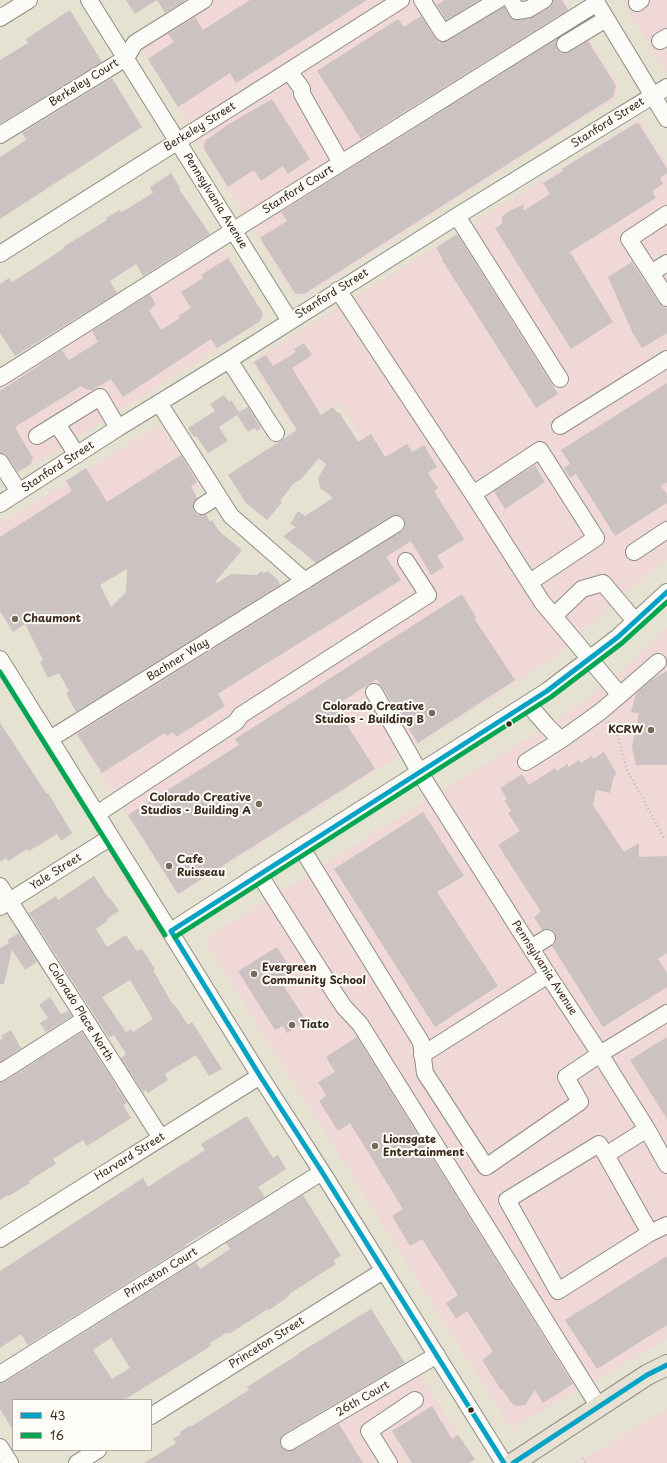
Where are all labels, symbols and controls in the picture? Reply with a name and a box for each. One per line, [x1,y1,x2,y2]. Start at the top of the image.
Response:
street label: Berkeley Court [47,56,121,110]
street label: Stanford Street [569,95,647,151]
street label: Berkeley Street [162,100,238,154]
street label: Pennsylvania Avenue [180,151,250,251]
street label: Stanford Court [260,163,336,217]
street label: Stanford Street [293,266,371,322]
street label: Stanford Street [19,439,97,495]
place label: Chaumont [23,612,81,626]
marker: Chaumont [10,614,20,624]
street label: Bachner Way [145,636,211,684]
place label: Colorado Creative Studios - Building B [315,700,424,726]
marker: Colorado Creative Studios - Building B [427,708,437,718]
unlabelled marker [504,719,514,729]
place label: KCRW [608,723,643,737]
marker: KCRW [646,725,656,735]
place label: Colorado Creative Studios - Building A [141,791,251,817]
marker: Colorado Creative Studios - Building A [254,799,264,809]
street label: Yale Street [28,851,84,893]
place label: Cafe Ruisseau [177,853,225,879]
marker: Cafe Ruisseau [164,861,174,871]
street label: Pennsylvania Avenue [508,918,580,1018]
street label: Colorado Place North [44,960,116,1064]
place label: Evergreen Community School [262,961,366,987]
marker: Evergreen Community School [249,969,259,979]
place label: Tiato [300,1018,329,1032]
marker: Tiato [287,1020,297,1030]
street label: Harvard Street [92,1130,168,1184]
place label: Lionsgate Entertainment [383,1133,464,1159]
marker: Lionsgate Entertainment [370,1141,380,1151]
street label: Princeton Court [122,1245,200,1301]
street label: Princeton Street [227,1315,307,1371]
street label: 26th Court [334,1378,392,1420]
legend [12,1399,152,1451]
unlabelled marker [466,1405,476,1415]
text: 43 [50,1406,66,1424]
text: 16 [50,1426,64,1444]

